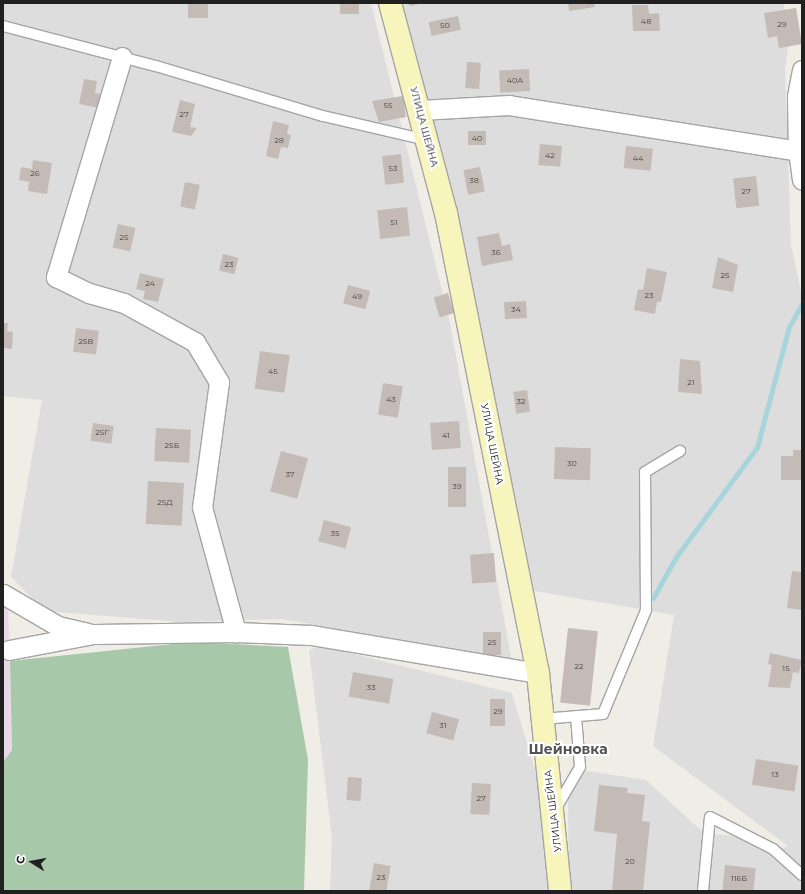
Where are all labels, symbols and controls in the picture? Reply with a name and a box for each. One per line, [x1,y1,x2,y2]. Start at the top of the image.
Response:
house number: 48 [641,17,651,27]
house number: 29 [777,20,787,30]
house number: 50 [440,21,450,31]
house number: 40А [507,76,523,86]
street label: УЛИЦА ШЕЙНА [408,86,440,168]
house number: 55 [383,101,393,111]
house number: 27 [179,110,189,120]
house number: 40 [472,134,482,144]
house number: 28 [274,136,284,146]
house number: 42 [545,151,555,161]
house number: 44 [633,154,643,164]
house number: 53 [389,164,397,174]
house number: 26 [30,169,40,179]
house number: 38 [469,176,479,186]
house number: 27 [741,187,751,197]
house number: 51 [390,218,398,228]
house number: 25 [119,233,129,243]
house number: 36 [491,248,501,258]
house number: 23 [224,260,234,270]
house number: 25 [720,271,730,281]
house number: 24 [145,279,155,289]
house number: 23 [644,291,654,301]
house number: 49 [352,292,362,302]
house number: 34 [511,305,521,315]
house number: 25В [78,337,94,347]
house number: 45 [268,367,278,377]
house number: 21 [687,378,695,388]
house number: 43 [386,395,396,405]
house number: 32 [516,397,526,407]
street label: УЛИЦА ШЕЙНА [478,402,506,486]
house number: 25Г [95,428,109,438]
house number: 41 [442,431,450,441]
house number: 25Б [165,441,179,451]
house number: 30 [567,459,577,469]
house number: 37 [285,470,295,480]
house number: 39 [452,482,462,492]
house number: 25Д [157,498,173,508]
house number: 35 [331,529,339,539]
house number: 25 [487,638,497,648]
house number: 22 [574,662,584,672]
house number: 15 [782,664,790,674]
house number: 33 [367,683,375,693]
house number: 29 [493,707,503,717]
house number: 31 [439,721,447,731]
district label: Шейновка [528,741,608,757]
street label: УЛИЦА ШЕЙНА [542,769,564,853]
house number: 13 [771,770,779,780]
house number: 27 [476,794,486,804]
north arrow [12,842,52,882]
text: С [13,854,28,865]
house number: 20 [625,857,635,867]
house number: 23 [376,873,386,883]
house number: 116Б [731,874,747,884]

